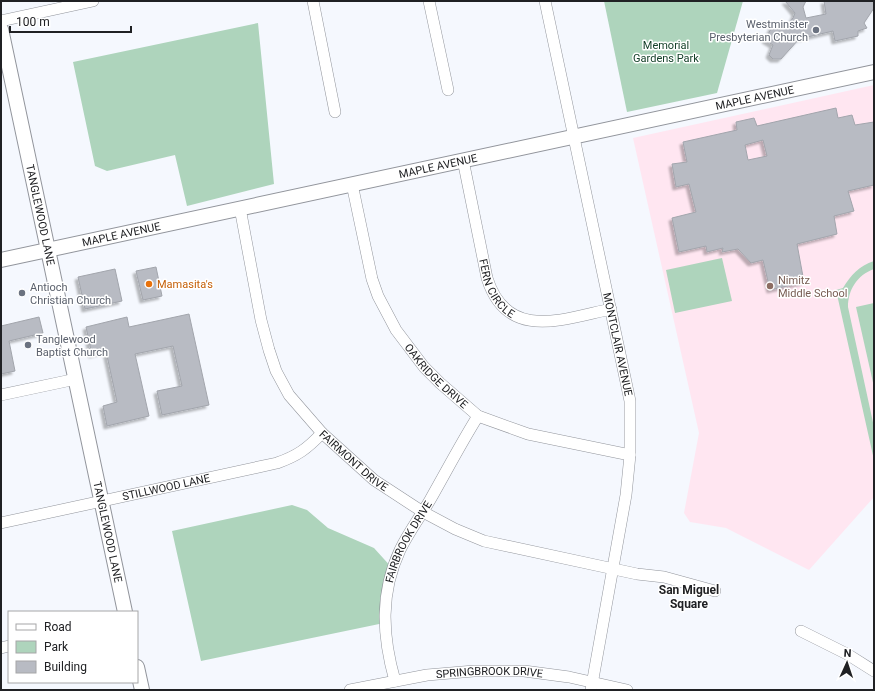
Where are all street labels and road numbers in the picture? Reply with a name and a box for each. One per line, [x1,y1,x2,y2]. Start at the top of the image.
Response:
street label: MAPLE AVENUE [714,83,795,113]
street label: MAPLE AVENUE [398,152,479,181]
street label: TANGLEWOOD LANE [23,163,57,267]
street label: MAPLE AVENUE [81,220,162,249]
street label: FERN CIRCLE [476,258,517,321]
street label: MONTCLAIR AVENUE [600,291,635,397]
street label: OAKRIDGE DRIVE [402,341,470,411]
street label: FAIRMONT DRIVE [317,428,390,494]
street label: STILLWOOD LANE [121,472,211,503]
street label: TANGLEWOOD LANE [90,480,125,584]
street label: FAIRBROOK DRIVE [383,499,435,584]
street label: SPRINGBROOK DRIVE [435,665,544,681]

